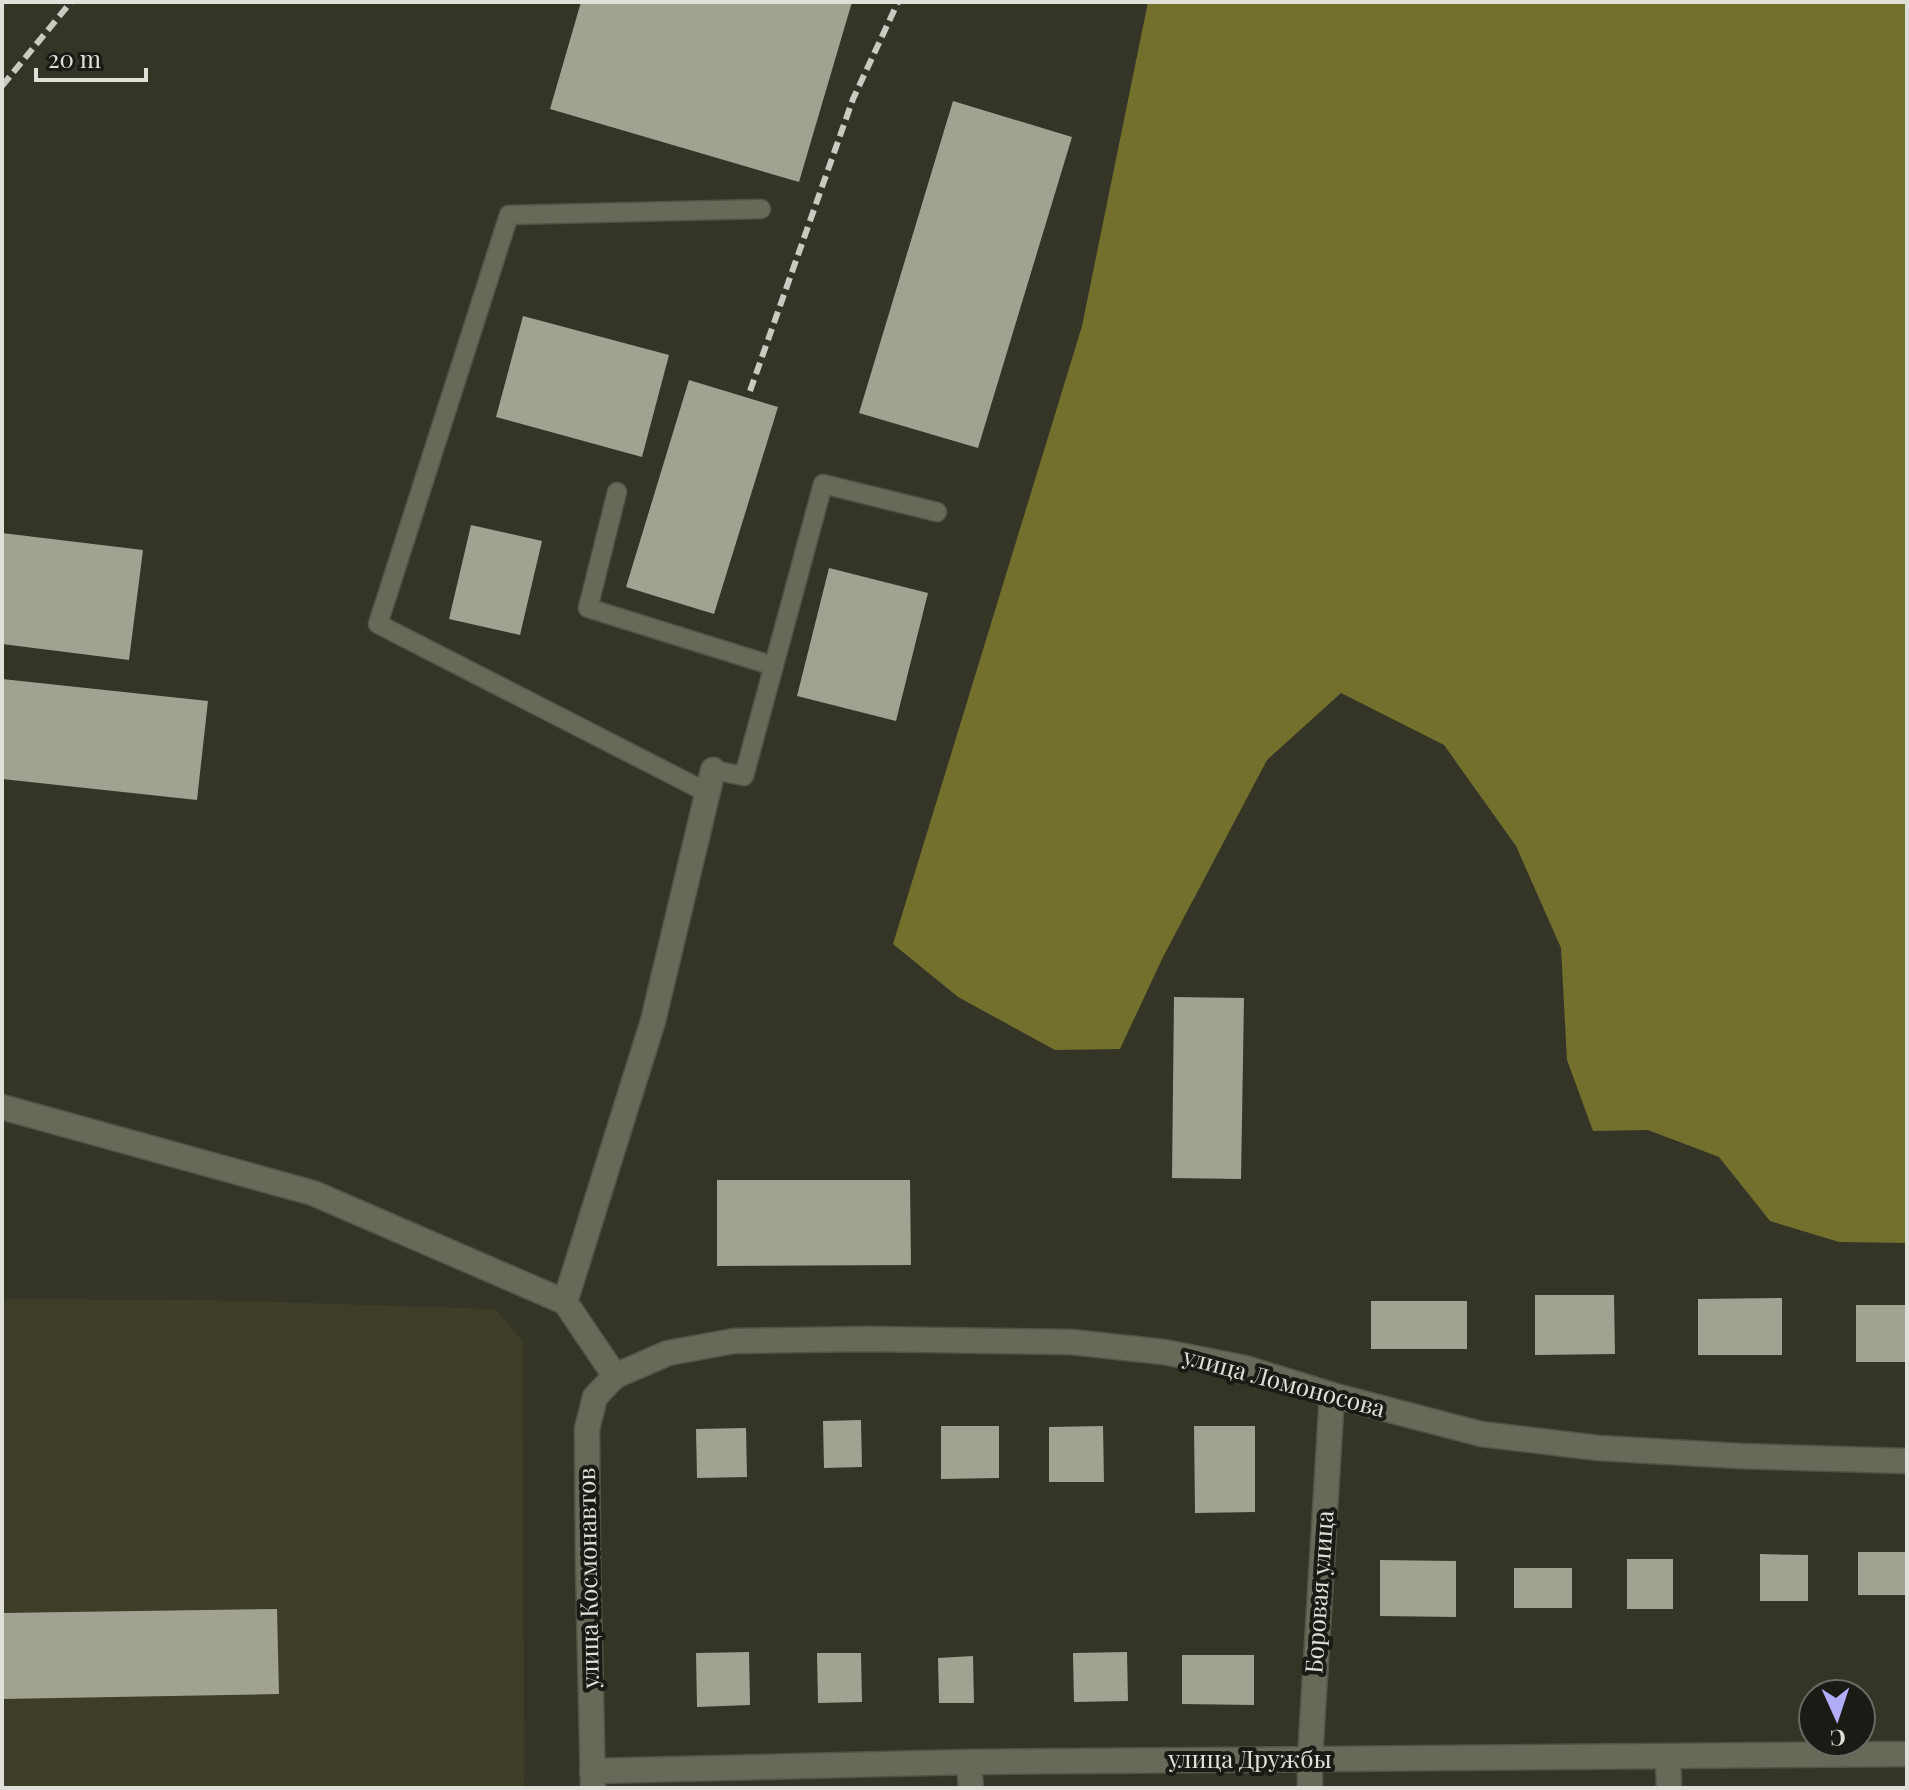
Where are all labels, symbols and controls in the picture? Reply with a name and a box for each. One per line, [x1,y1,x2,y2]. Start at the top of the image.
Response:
scale bar [36,32,146,82]
text: 20 m [48,42,101,74]
street label: улица Ломоносова [1179,1338,1389,1423]
street label: улица Космонавтов [569,1467,605,1690]
street label: Боровая улица [1296,1509,1340,1674]
north arrow [1797,1678,1877,1758]
text: С [1830,1724,1847,1754]
street label: улица Дружбы [1167,1742,1332,1774]

